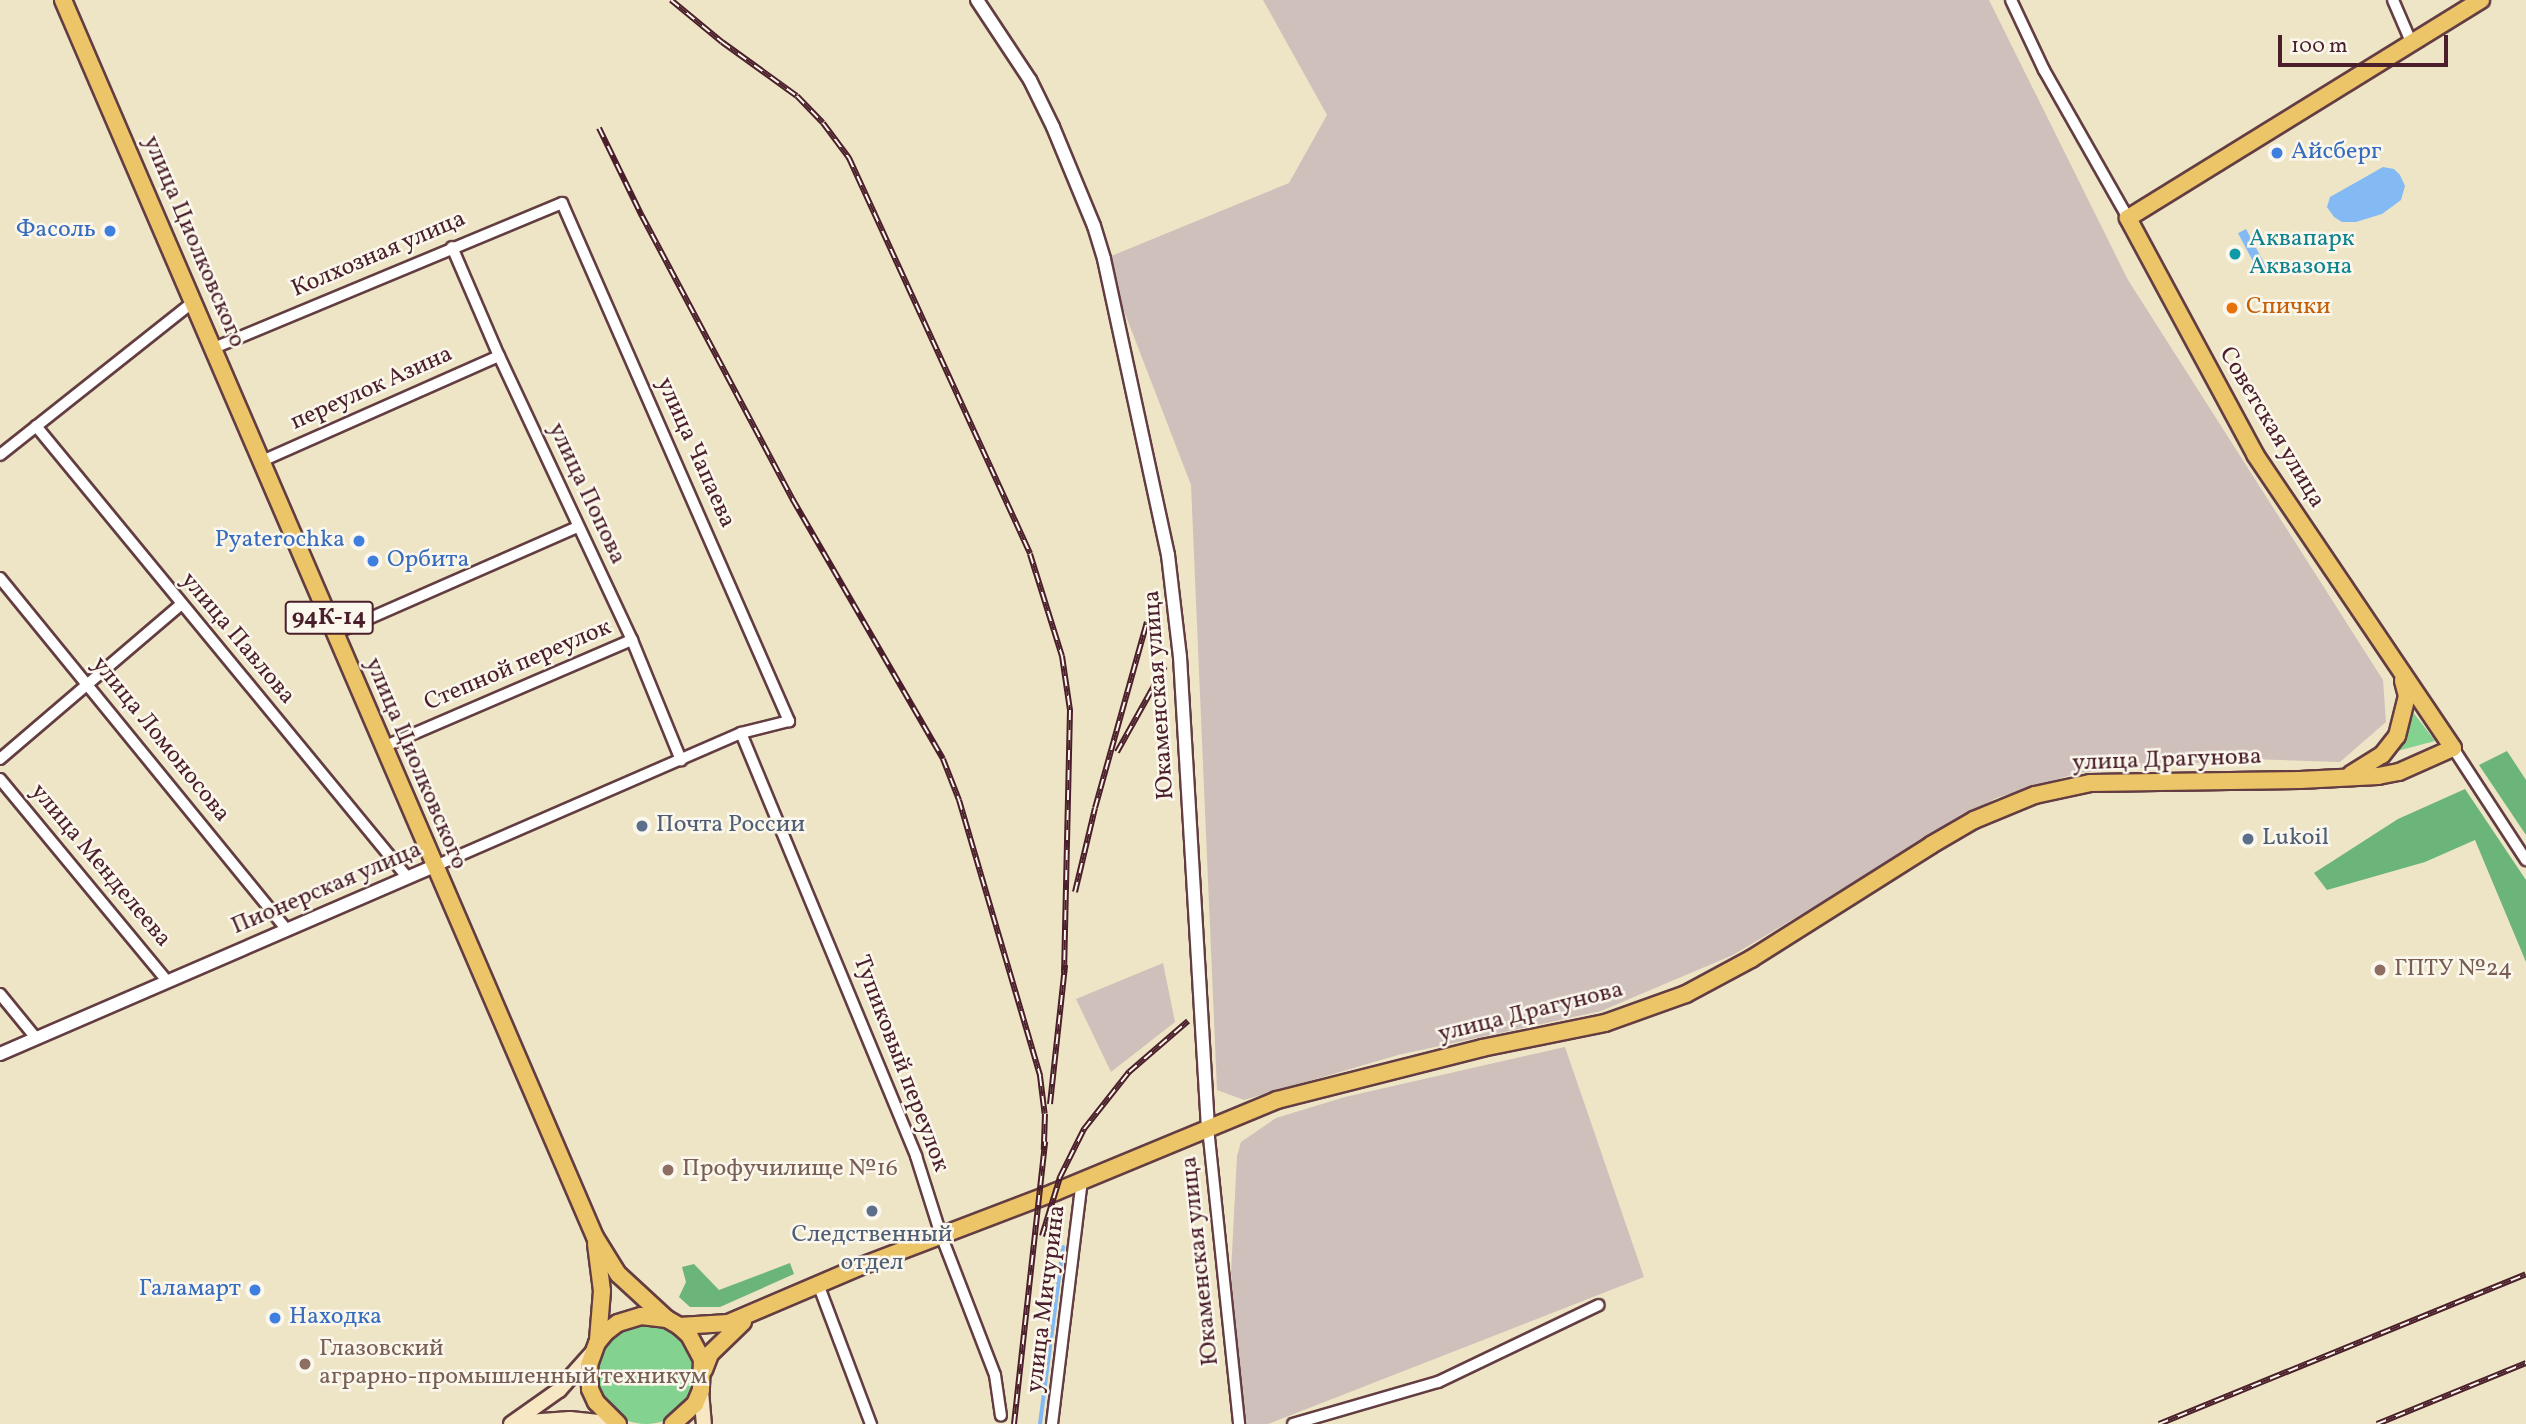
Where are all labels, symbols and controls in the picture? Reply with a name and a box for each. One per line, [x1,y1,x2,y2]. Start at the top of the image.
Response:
scale bar [2281,21,2451,65]
text: 100 m [2291,32,2348,61]
street label: улица Циолковского [135,132,251,352]
place label: Айсберг [2291,139,2382,167]
marker: Айсберг [2269,145,2285,161]
street label: Колхозная улица [287,205,471,305]
place label: Фасоль [16,217,96,245]
marker: Фасоль [102,223,118,239]
place label: Аквапарк Аквазона [2249,226,2355,282]
marker: Аквапарк Аквазона [2227,246,2243,262]
place label: Спички [2246,294,2331,322]
marker: Спички [2224,300,2240,316]
street label: переулок Азина [286,340,458,438]
street label: Советская улица [2211,342,2331,514]
street label: улица Чапаева [649,373,741,533]
street label: улица Попова [541,419,631,569]
place label: Pyaterochka [215,527,345,555]
marker: Pyaterochka [351,533,367,549]
place label: Орбита [387,547,469,575]
marker: Орбита [365,553,381,569]
street label: улица Павлова [173,567,301,711]
street label: Юкаменская улица [1138,589,1182,801]
road number: 94К-14 [284,598,374,638]
street label: Степной переулок [420,614,616,718]
street label: улица Ломоносова [84,651,236,829]
street label: улица Циолковского [357,654,473,874]
street label: улица Драгунова [2072,743,2262,779]
street label: улица Менделеева [23,778,177,954]
place label: Почта России [656,812,805,840]
marker: Почта России [634,818,650,834]
place label: Lukoil [2262,825,2329,853]
marker: Lukoil [2240,831,2256,847]
street label: Пионерская улица [227,836,427,942]
street label: Тупиковый переулок [845,952,955,1176]
place label: ГПТУ №24 [2394,956,2513,984]
marker: ГПТУ №24 [2372,962,2388,978]
street label: улица Драгунова [1435,976,1627,1050]
street label: Юкаменская улица [1176,1155,1226,1367]
place label: Профучилище №16 [682,1156,898,1184]
marker: Профучилище №16 [660,1162,676,1178]
marker: Следственный отдел [864,1203,880,1219]
street label: улица Мичурина [1021,1203,1073,1395]
place label: Следственный отдел [792,1222,952,1278]
place label: Галамарт [139,1276,241,1304]
marker: Галамарт [247,1282,263,1298]
place label: Находка [289,1304,382,1332]
marker: Находка [267,1310,283,1326]
place label: Глазовский аграрно-промышленный техникум [319,1336,708,1392]
marker: Глазовский аграрно-промышленный техникум [297,1356,313,1372]

